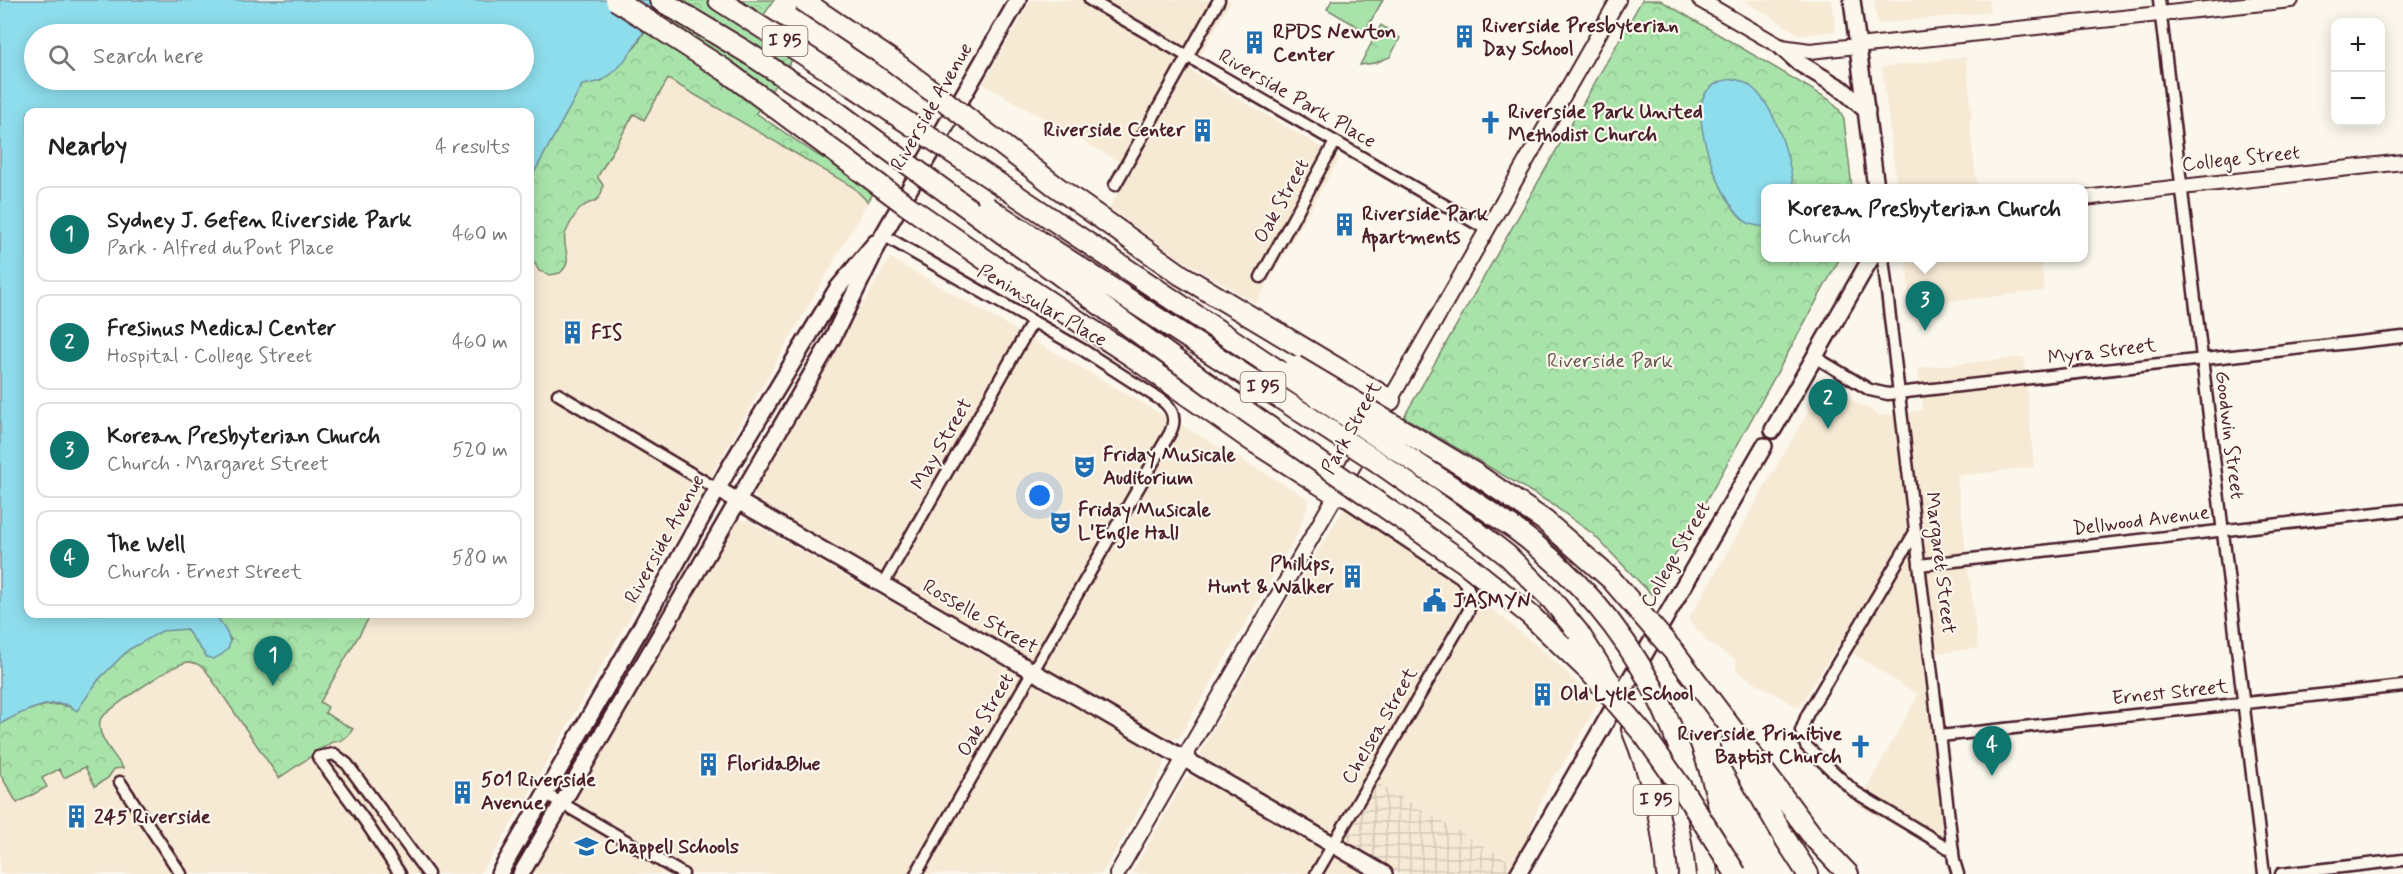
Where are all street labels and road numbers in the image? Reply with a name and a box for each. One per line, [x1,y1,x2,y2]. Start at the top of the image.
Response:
road number: I 95 [762,26,808,56]
street label: Riverside Avenue [884,38,980,176]
street label: Riverside Park Place [1213,43,1381,155]
street label: College Street [2181,139,2301,179]
street label: Oak Street [1248,154,1316,248]
street label: Peninsular Place [972,258,1112,354]
street label: Myra Street [2046,332,2158,372]
street label: Goodwin Street [2208,369,2250,501]
road number: I 95 [1240,372,1286,402]
street label: Park Street [1315,376,1389,479]
street label: May Street [905,393,979,495]
street label: Riverside Avenue [618,470,712,608]
street label: Margaret Street [1917,490,1962,636]
street label: College Street [1635,497,1717,613]
street label: Dellwood Avenue [2071,499,2211,543]
street label: Rosselle Street [917,573,1043,661]
street label: Chelsea Street [1336,662,1425,789]
street label: Oak Street [951,668,1021,762]
street label: Ernest Street [2111,673,2229,713]
road number: I 95 [1634,785,1678,815]

